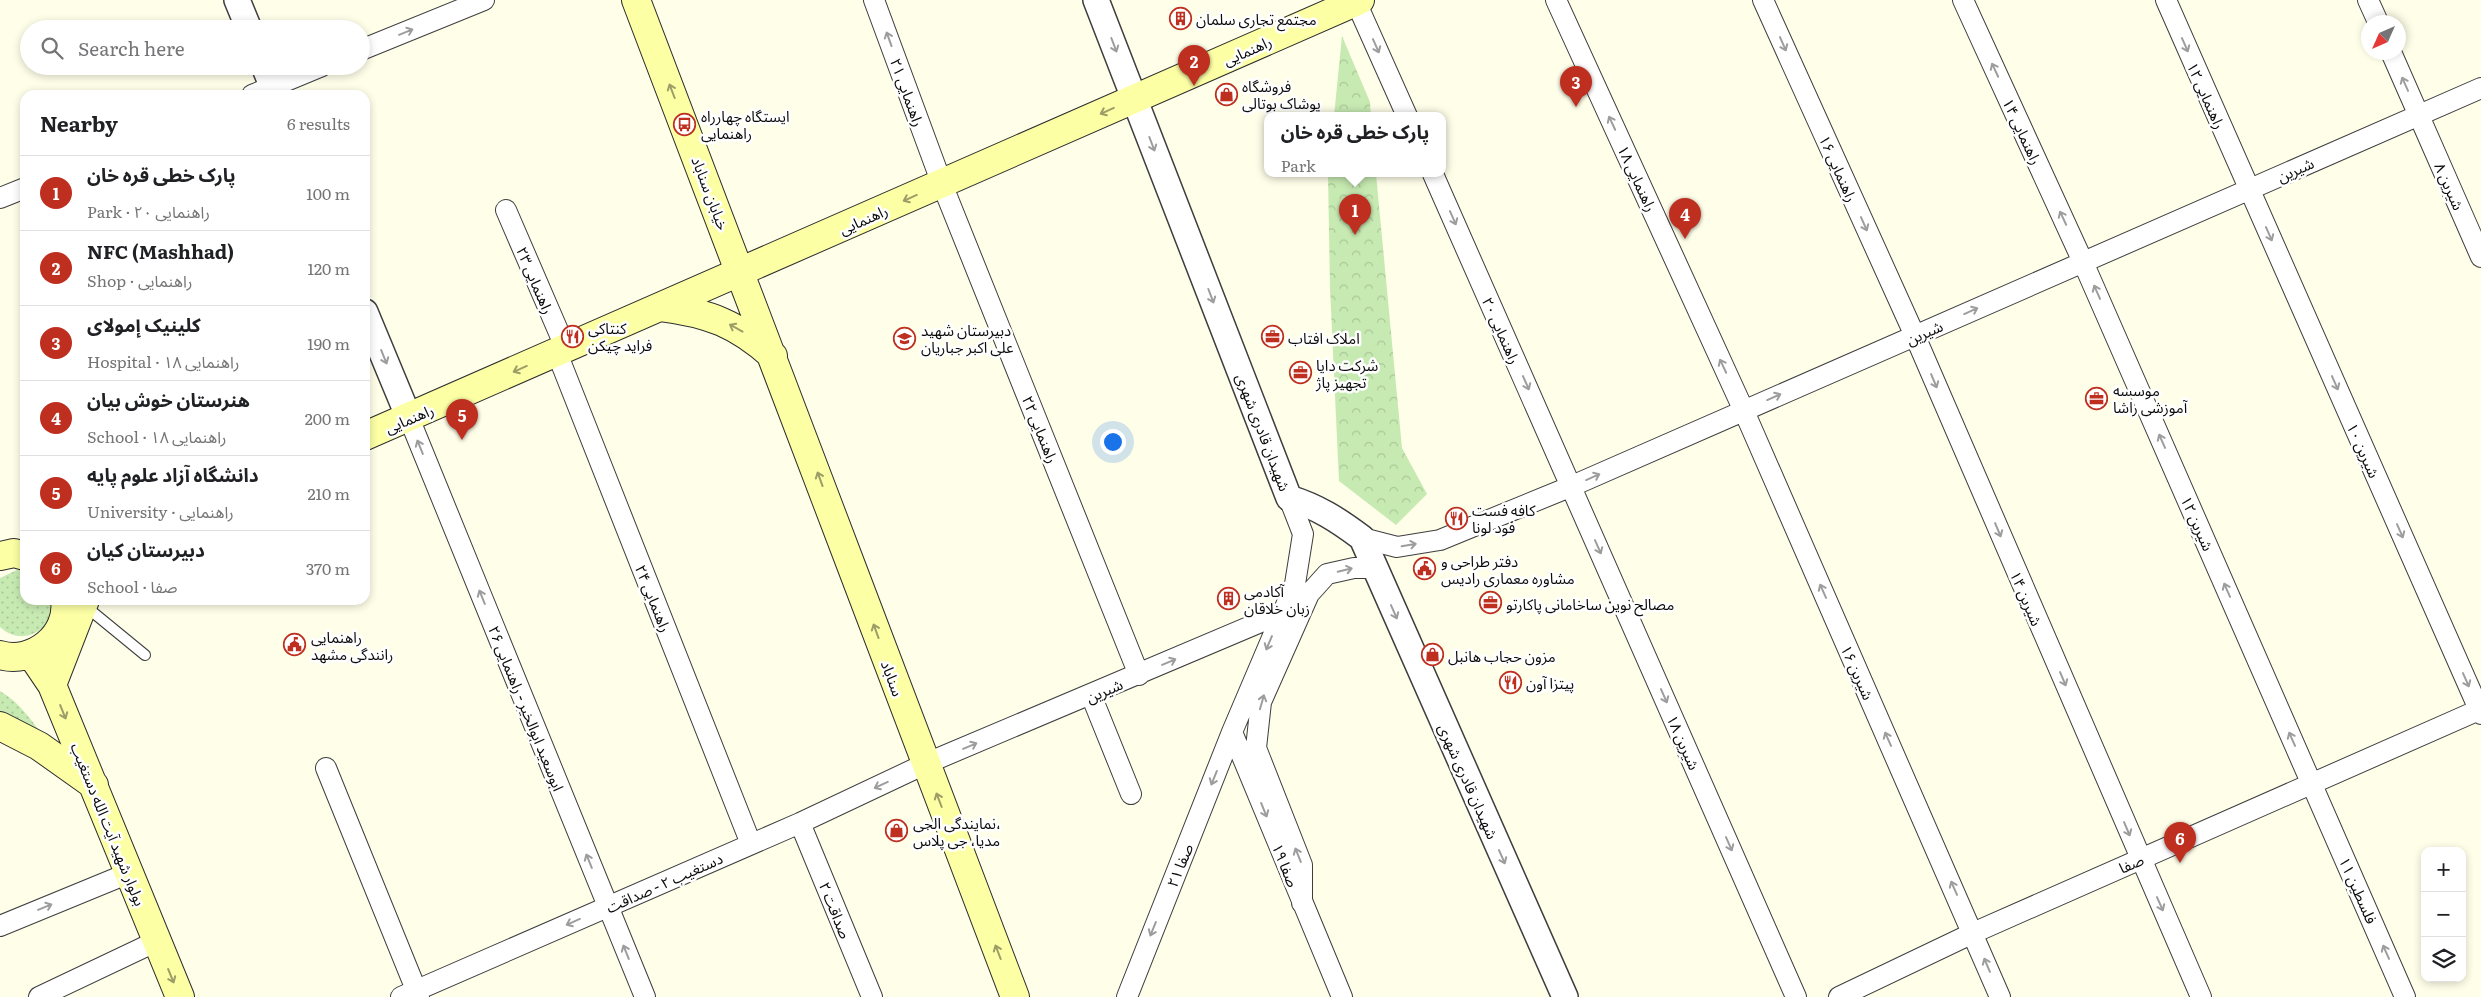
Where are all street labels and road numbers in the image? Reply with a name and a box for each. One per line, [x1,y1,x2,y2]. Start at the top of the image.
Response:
street label: راهنمایی [1219,29,1275,71]
street label: راهنمایی ۲۱ [885,55,931,129]
street label: راهنمایی ۱۲ [2182,58,2232,132]
street label: راهنمایی ۱۴ [1998,94,2048,168]
street label: راهنمایی ۱۶ [1814,131,1864,205]
street label: راهنمایی ۱۸ [1613,141,1663,215]
street label: شیرین [2273,151,2317,187]
street label: خیابان سناباد [686,153,736,233]
street label: شیرین ۸ [2429,159,2471,214]
street label: راهنمایی [835,198,891,240]
street label: راهنمایی ۲۳ [512,243,560,317]
street label: راهنمایی ۲۰ [1477,293,1527,367]
street label: شیرین [1902,314,1946,350]
street label: شهیدان قادری شهری [1231,370,1297,495]
street label: راهنمایی ۲۲ [1017,392,1065,466]
street label: راهنمایی [381,397,437,439]
street label: شیرین ۱۰ [2342,419,2386,482]
street label: شیرین ۱۲ [2176,492,2220,555]
street label: راهنمایی ۲۴ [630,561,678,635]
street label: شیرین ۱۴ [2005,567,2049,630]
street label: ابوسعید ابوالخیر - راهنمایی ۲۶ [483,622,571,794]
street label: شیرین ۱۶ [1836,641,1880,704]
street label: سناباد [876,657,910,699]
street label: شیرین [1082,672,1126,708]
street label: شیرین ۱۸ [1662,711,1706,774]
street label: شهیدان قادری شهری [1433,719,1505,843]
street label: بولوار شهید آیت الله دستغیب [66,739,152,909]
street label: صفا ۲۱ [1160,840,1198,890]
street label: صفا ۱۹ [1267,840,1305,890]
street label: دستغیب ۲ - صداقت [602,846,726,918]
street label: صفا [2115,847,2147,879]
street label: فلسطین ۱۱ [2334,853,2384,928]
street label: صداقت ۲ [814,878,858,942]

